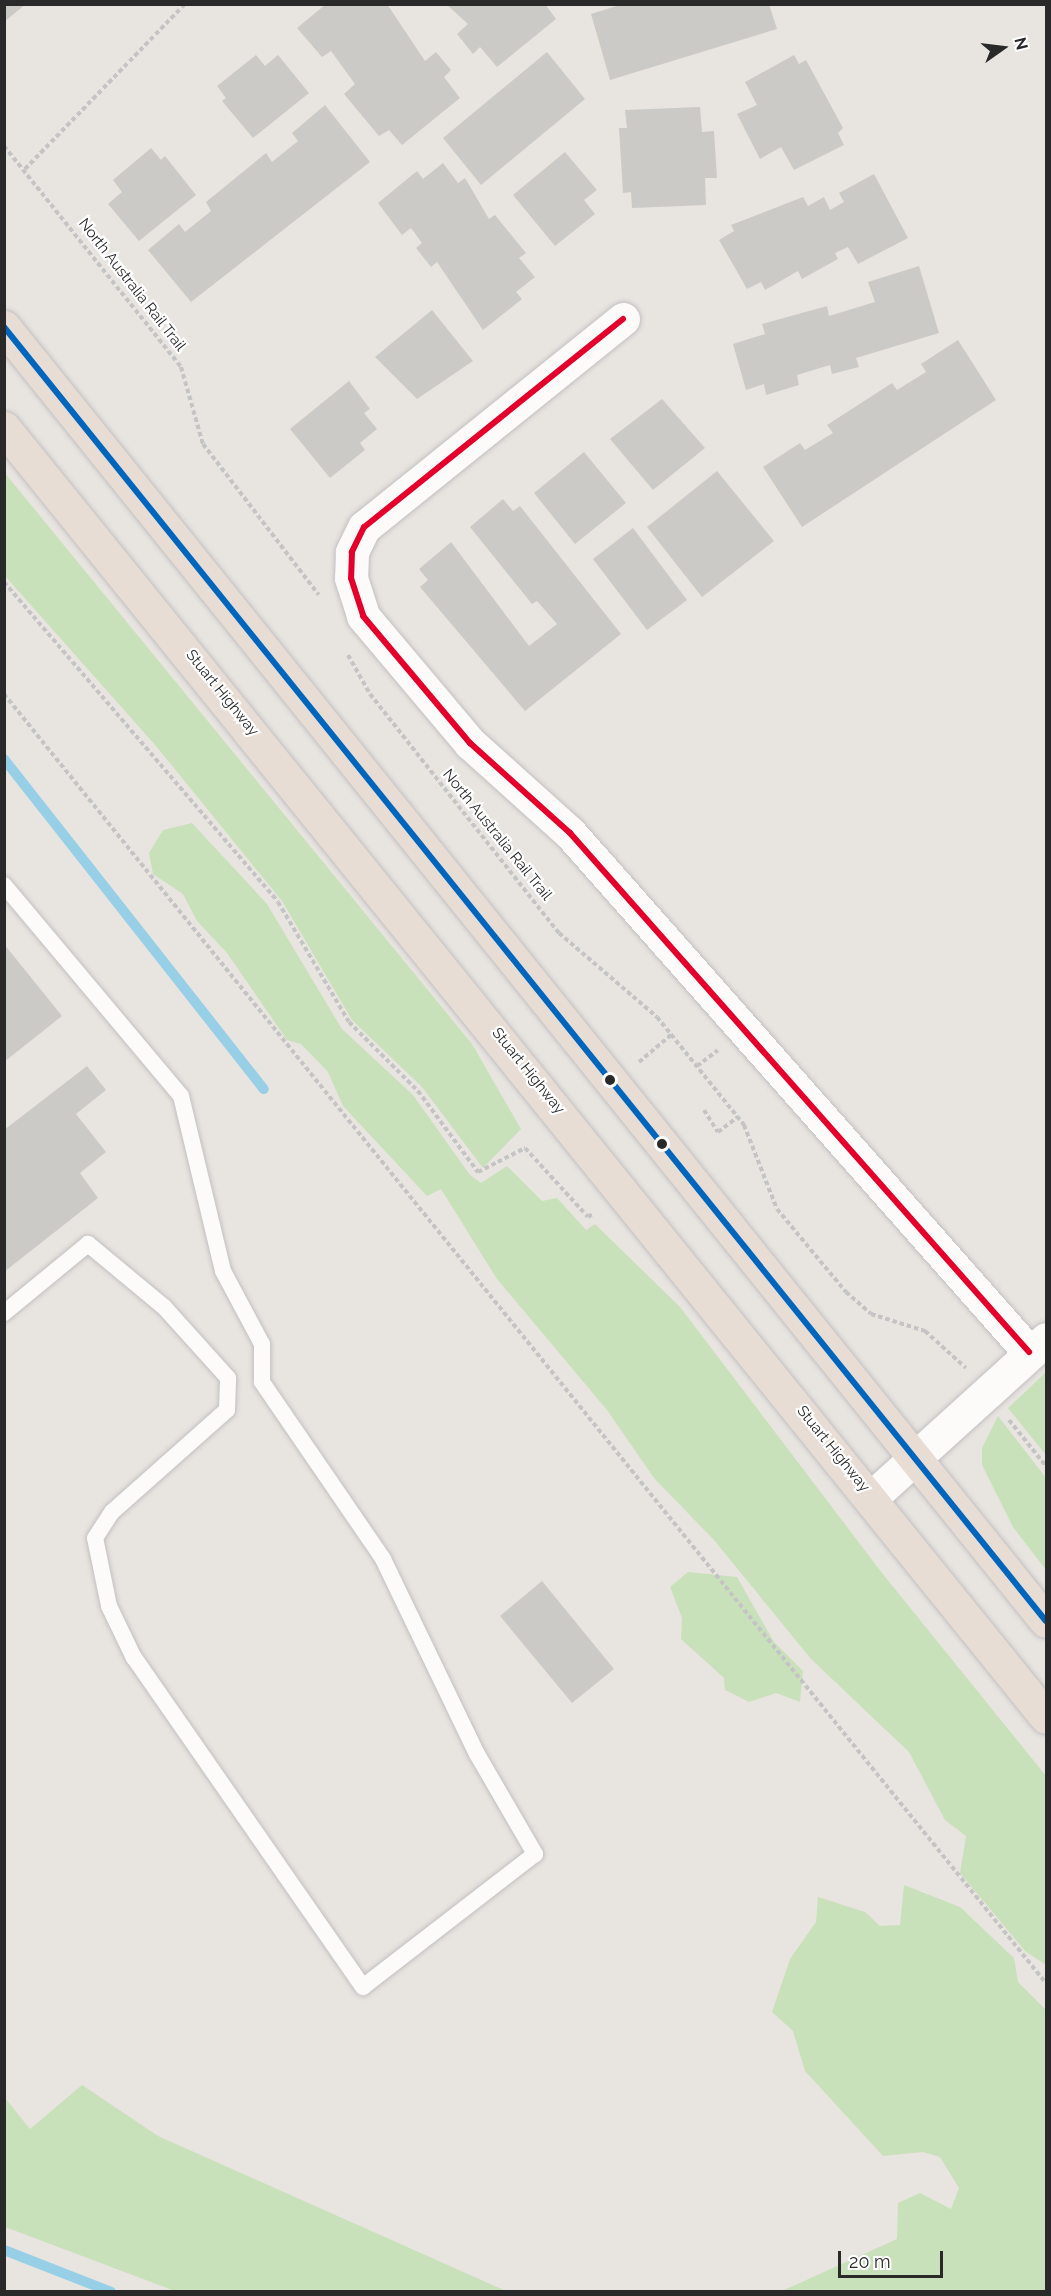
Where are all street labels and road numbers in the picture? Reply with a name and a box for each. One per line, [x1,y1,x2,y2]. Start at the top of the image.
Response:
street label: North Australia Rail Trail [74,215,190,355]
street label: Stuart Highway [182,646,262,740]
street label: North Australia Rail Trail [438,765,556,905]
street label: Stuart Highway [488,1024,568,1118]
street label: Stuart Highway [793,1402,873,1496]

